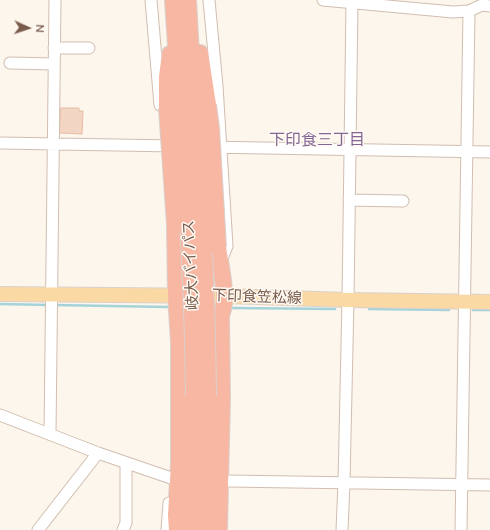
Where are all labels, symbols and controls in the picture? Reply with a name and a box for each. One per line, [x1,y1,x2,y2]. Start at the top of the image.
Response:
north arrow [8,8,48,48]
text: N [33,24,47,33]
district label: 下印食三丁目 [269,130,365,150]
street label: 岐大バイパス [180,220,202,310]
street label: 下印食笠松線 [212,286,302,308]

